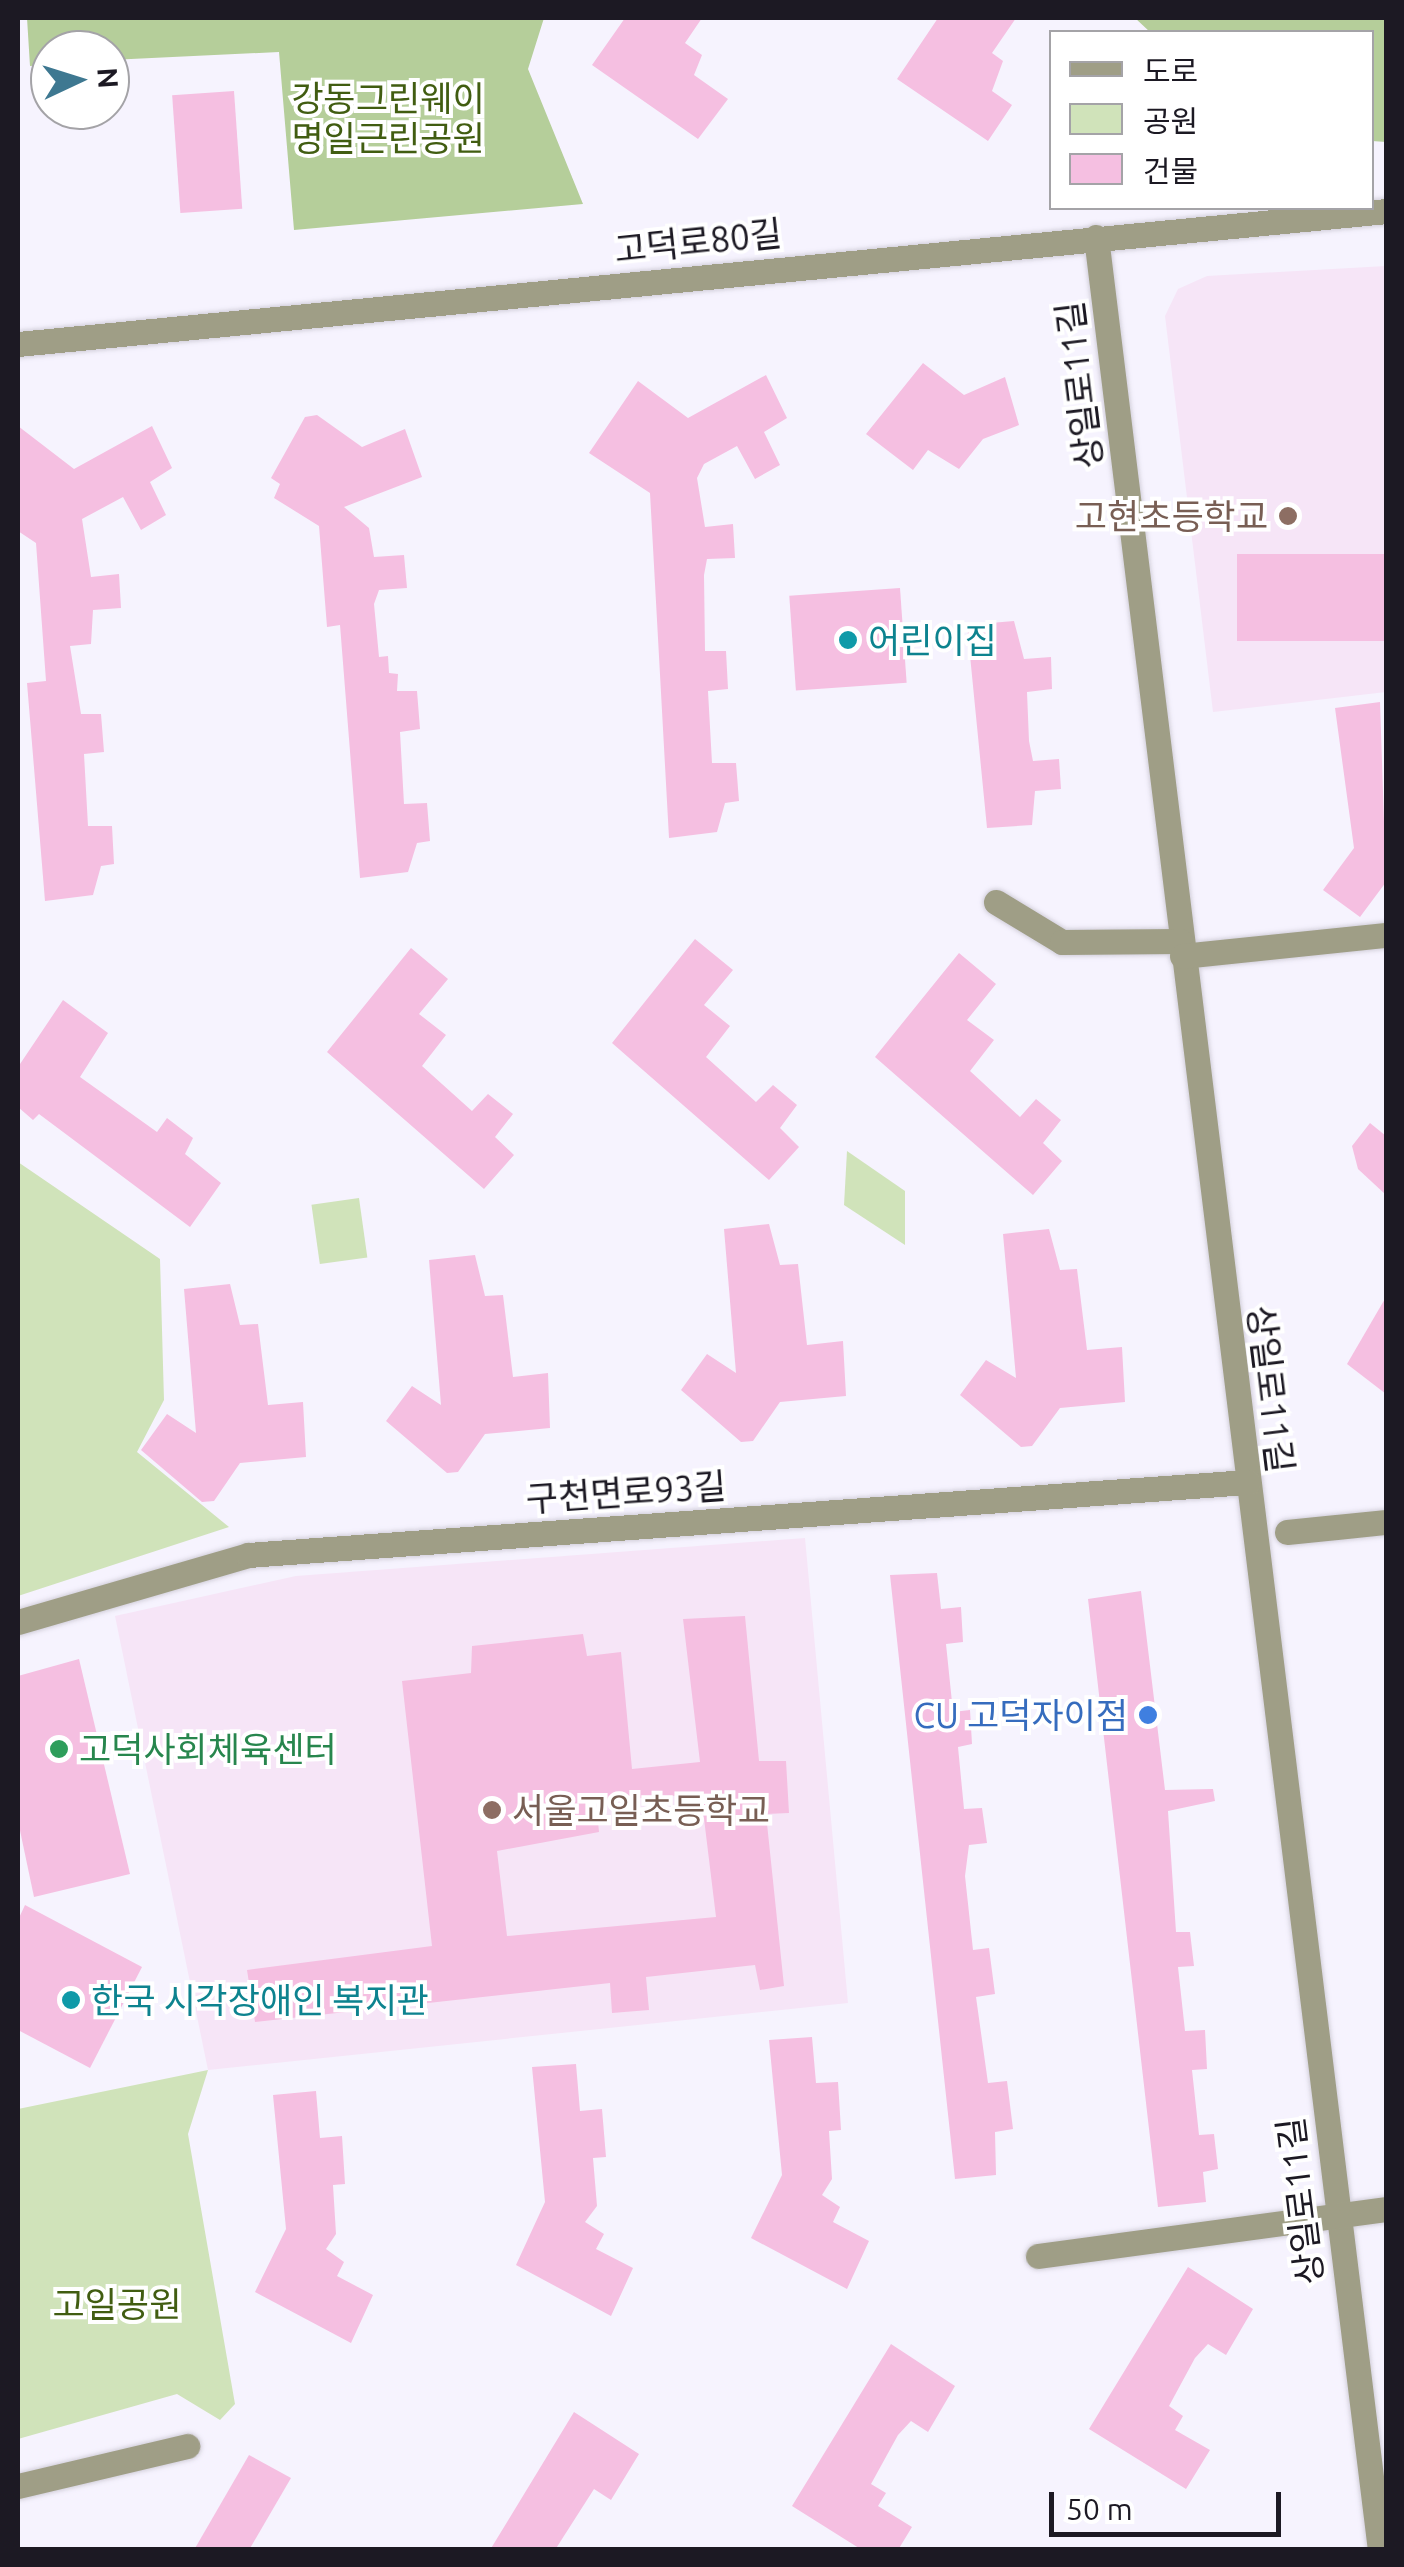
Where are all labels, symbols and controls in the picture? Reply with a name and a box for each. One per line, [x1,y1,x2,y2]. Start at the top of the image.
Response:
north arrow [30,30,130,130]
legend [1049,30,1374,210]
text: 도로 [1143,54,1198,88]
text: N [92,67,125,90]
park label: 강동그린웨이 명일근린공원 [291,77,485,159]
text: 공원 [1143,104,1198,138]
text: 건물 [1143,154,1198,188]
street label: 고덕로80길 [612,211,784,271]
street label: 상일로11길 [1048,299,1110,471]
place label: 고현초등학교 [1075,495,1268,537]
marker: 고현초등학교 [1277,505,1299,527]
place label: 어린이집 [868,619,997,661]
marker: 어린이집 [837,629,859,651]
street label: 상일로11길 [1240,1303,1302,1475]
street label: 구천면로93길 [525,1464,727,1520]
place label: CU 고덕자이점 [914,1694,1128,1736]
marker: CU 고덕자이점 [1137,1704,1159,1726]
place label: 고덕사회체육센터 [79,1728,337,1770]
marker: 고덕사회체육센터 [48,1738,70,1760]
place label: 서울고일초등학교 [512,1789,770,1831]
marker: 서울고일초등학교 [481,1799,503,1821]
place label: 한국 시각장애인 복지관 [91,1979,429,2021]
marker: 한국 시각장애인 복지관 [60,1989,82,2011]
street label: 상일로11길 [1269,2115,1331,2287]
park label: 고일공원 [53,2283,181,2325]
scale bar [1054,2472,1286,2534]
text: 50 m [1066,2492,1133,2526]

